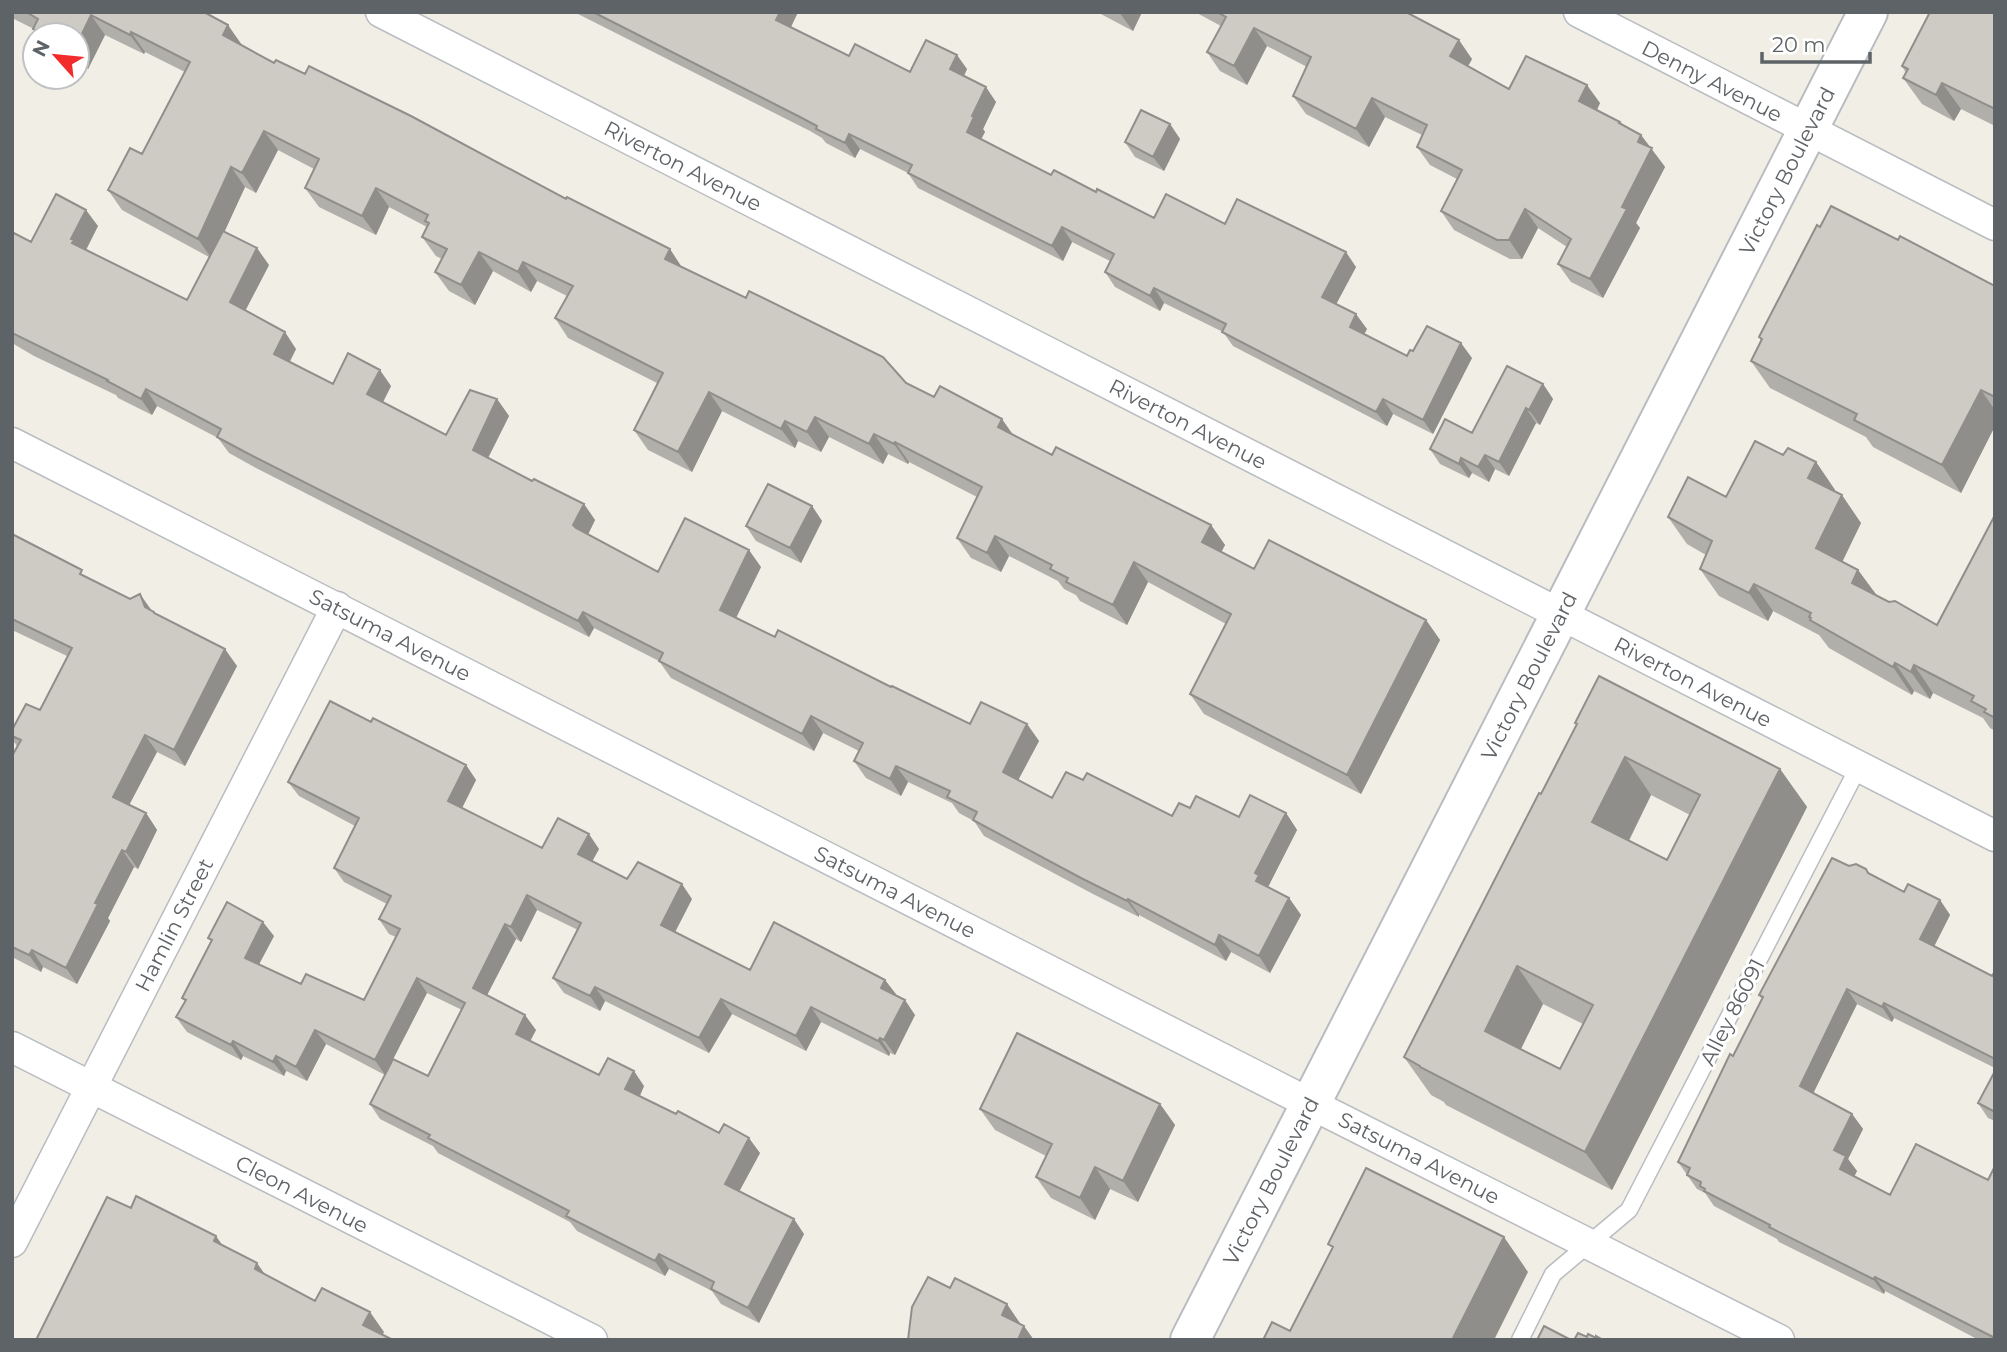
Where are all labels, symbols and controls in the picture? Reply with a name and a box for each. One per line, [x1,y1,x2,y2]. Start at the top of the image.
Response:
north arrow [21,21,91,91]
scale bar [1762,21,1870,65]
text: 20 m [1772,32,1826,57]
street label: Denny Avenue [1638,35,1786,127]
text: N [28,36,55,61]
street label: Victory Boulevard [1734,83,1840,259]
street label: Riverton Avenue [600,115,766,217]
street label: Riverton Avenue [1105,373,1271,475]
street label: Satsuma Avenue [305,584,475,686]
street label: Victory Boulevard [1476,588,1582,764]
street label: Riverton Avenue [1610,631,1776,733]
street label: Satsuma Avenue [810,841,980,943]
street label: Hamlin Street [130,854,218,996]
street label: Alley 86091 [1694,955,1770,1069]
street label: Victory Boulevard [1218,1093,1324,1269]
street label: Satsuma Avenue [1334,1107,1504,1209]
street label: Cleon Avenue [232,1150,372,1238]

